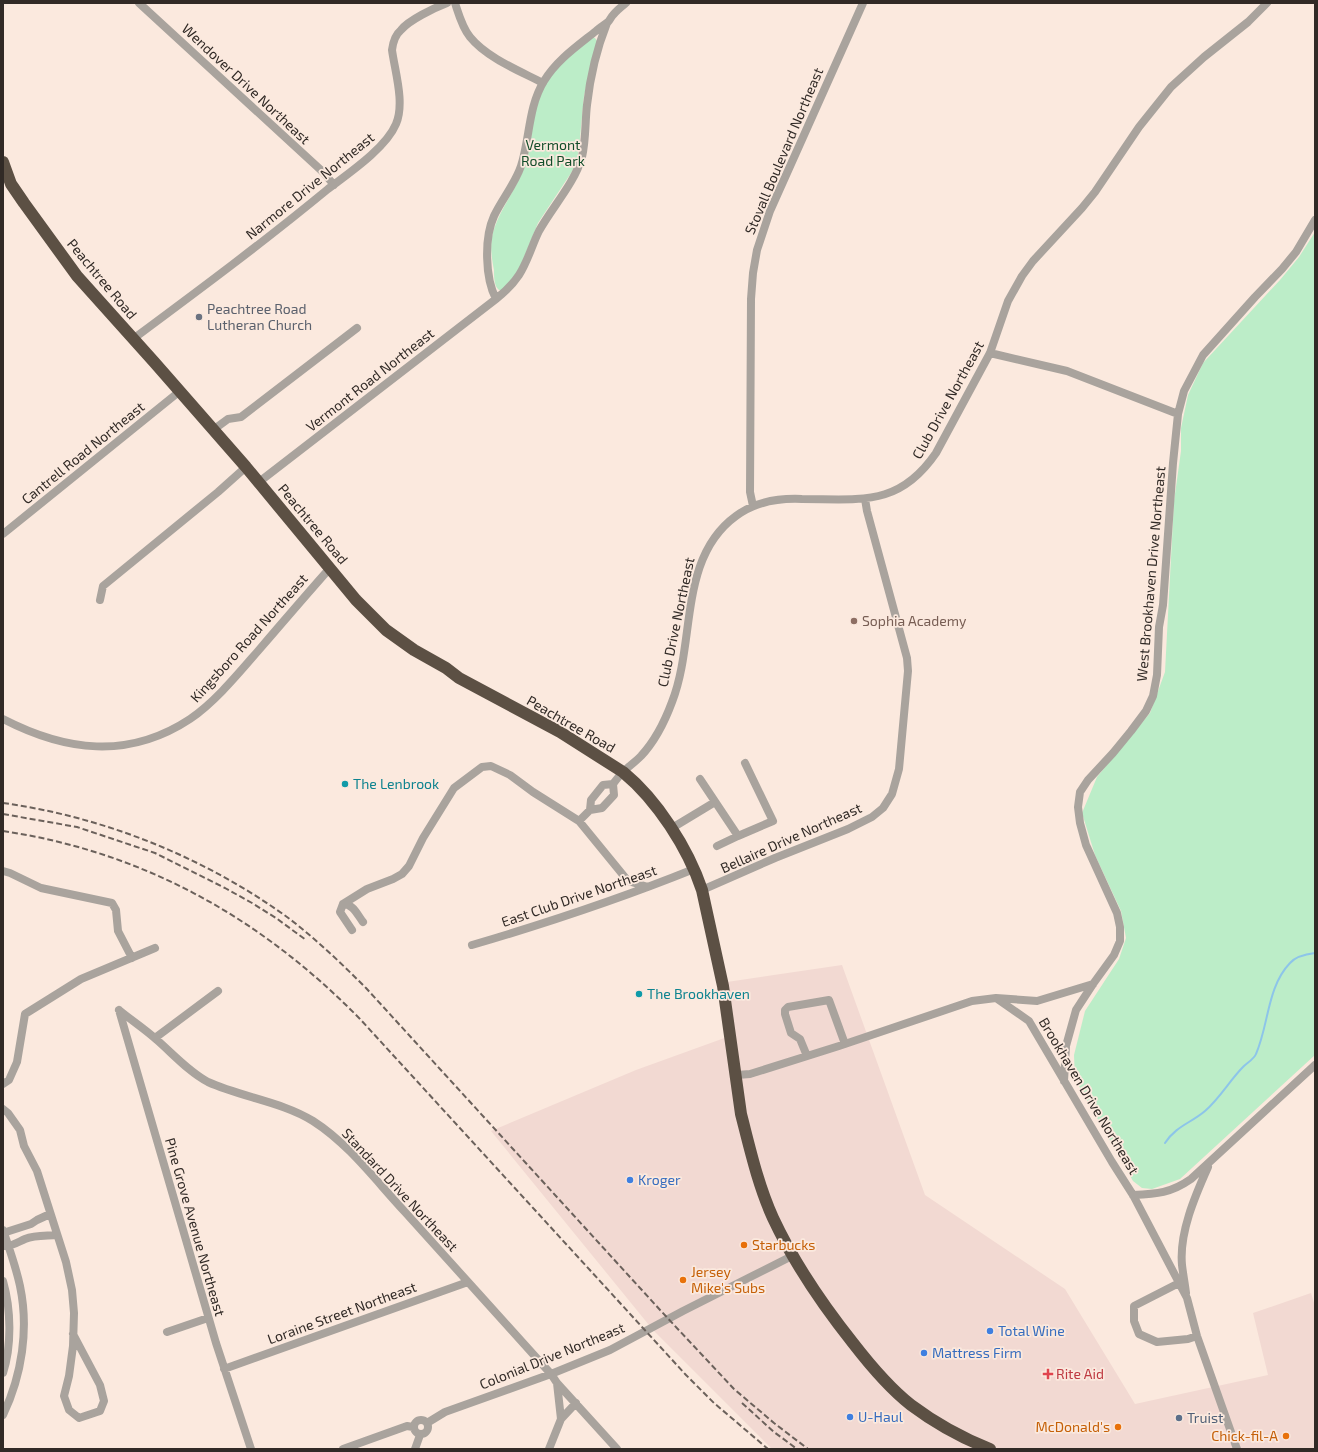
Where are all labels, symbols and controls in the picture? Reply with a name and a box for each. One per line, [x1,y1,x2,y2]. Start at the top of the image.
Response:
street label: Wendover Drive Northeast [179,20,314,147]
street label: Stovall Boulevard Northeast [741,65,826,237]
street label: Narmore Drive Northeast [242,129,377,243]
park label: Vermont Road Park [521,136,585,169]
street label: Peachtree Road [64,235,141,322]
place label: Peachtree Road Lutheran Church [207,300,312,333]
marker: Peachtree Road Lutheran Church [194,312,204,322]
street label: Vermont Road Northeast [302,324,437,435]
street label: Club Drive Northeast [908,338,987,462]
street label: Cantrell Road Northeast [18,398,148,507]
street label: West Brookhaven Drive Northeast [1133,466,1168,682]
street label: Peachtree Road [275,480,352,567]
street label: Club Drive Northeast [653,556,698,688]
street label: Kingsboro Road Northeast [186,570,311,705]
place label: Sophia Academy [862,612,967,629]
marker: Sophia Academy [849,616,859,626]
street label: Peachtree Road [524,691,619,756]
place label: The Lenbrook [353,775,439,792]
marker: The Lenbrook [340,779,350,789]
street label: Bellaire Drive Northeast [718,799,864,876]
street label: East Club Drive Northeast [499,861,659,930]
place label: The Brookhaven [647,985,750,1002]
marker: The Brookhaven [634,989,644,999]
street label: Brookhaven Drive Northeast [1036,1014,1143,1177]
street label: Standard Drive Northeast [339,1125,462,1255]
street label: Pine Grove Avenue Northeast [162,1136,229,1318]
place label: Kroger [638,1171,681,1188]
marker: Kroger [625,1175,635,1185]
place label: Starbucks [752,1236,815,1253]
marker: Starbucks [739,1240,749,1250]
place label: Jersey Mike's Subs [691,1263,765,1296]
marker: Jersey Mike's Subs [678,1275,688,1285]
street label: Loraine Street Northeast [265,1278,419,1347]
street label: Colonial Drive Northeast [477,1319,627,1392]
place label: Total Wine [998,1322,1065,1339]
marker: Total Wine [985,1326,995,1336]
place label: Mattress Firm [932,1344,1022,1361]
marker: Mattress Firm [919,1348,929,1358]
place label: Rite Aid [1056,1365,1104,1382]
marker: Rite Aid [1043,1369,1053,1379]
place label: U-Haul [858,1408,904,1425]
place label: Truist [1187,1409,1223,1426]
marker: U-Haul [845,1412,855,1422]
marker: Truist [1174,1413,1184,1423]
place label: McDonald's [1036,1418,1110,1435]
marker: McDonald's [1113,1422,1123,1432]
place label: Chick-fil-A [1211,1427,1278,1444]
marker: Chick-fil-A [1281,1431,1291,1441]

